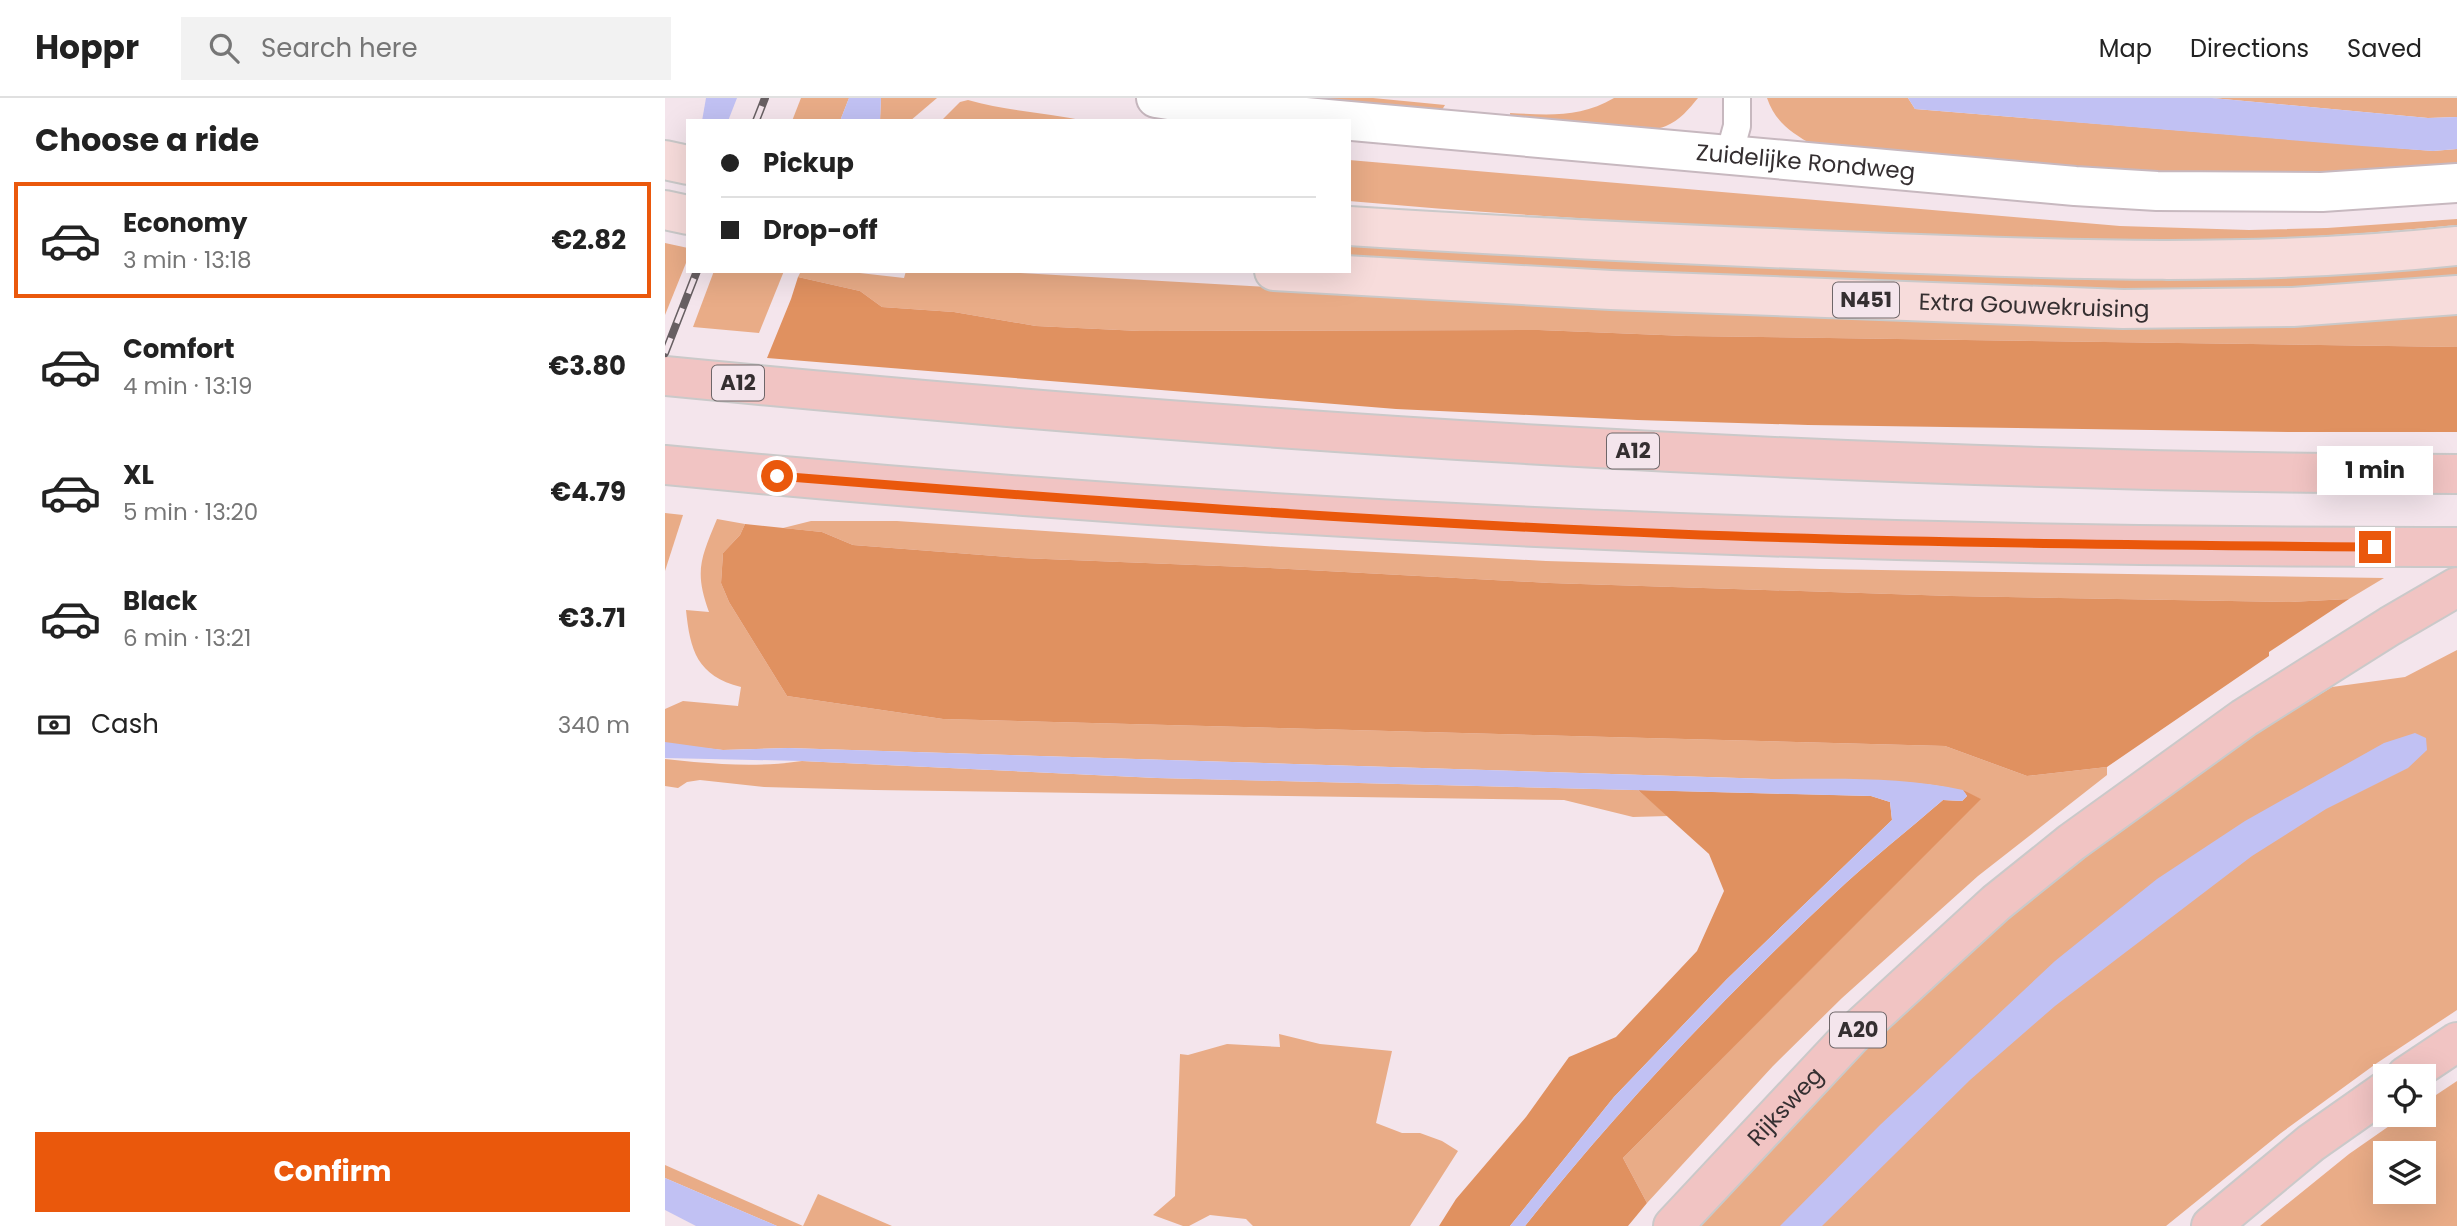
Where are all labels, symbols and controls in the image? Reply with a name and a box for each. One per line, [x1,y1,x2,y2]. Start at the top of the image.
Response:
search box [181,17,671,80]
text: Hoppr [35,24,139,71]
icon: search [205,29,243,67]
text: Search here [261,30,418,66]
text: Map [2099,32,2152,65]
text: Directions [2190,32,2309,65]
text: Saved [2347,32,2422,65]
text: Choose a ride [35,117,259,162]
street label: Zuidelijke Rondweg [1695,136,1917,188]
text: Pickup [763,145,854,181]
text: Economy [123,205,247,241]
icon: car [39,209,102,272]
text: Drop-off [763,212,878,248]
text: €2.82 [551,222,626,258]
text: 3 min · 13:18 [123,244,252,276]
road number: N451 [1833,282,1899,318]
street label: Extra Gouwekruising [1918,285,2150,325]
text: Comfort [123,331,235,367]
icon: car [39,335,102,398]
text: €3.80 [548,348,626,384]
road number: A12 [712,366,764,400]
text: 4 min · 13:19 [123,370,253,402]
road number: A12 [1607,434,1659,468]
callout: 1 min [2317,446,2433,494]
text: 1 min [2345,454,2405,486]
text: XL [123,457,154,493]
route start [761,460,793,492]
icon: car [39,461,102,524]
text: €4.79 [550,474,626,510]
text: 5 min · 13:20 [123,496,258,528]
route end [2359,531,2391,563]
text: Black [123,583,197,619]
icon: car [39,587,102,650]
text: €3.71 [559,600,626,636]
text: 6 min · 13:21 [123,622,251,654]
icon: cash [35,706,73,744]
text: Cash [91,706,159,742]
text: 340 m [558,709,630,741]
road number: A20 [1830,1012,1886,1048]
street label: Rijksweg [1740,1060,1830,1153]
map controls [2373,1064,2436,1204]
button: locate [2373,1064,2436,1127]
button: Confirm [35,1132,630,1212]
button: layers [2373,1141,2436,1204]

